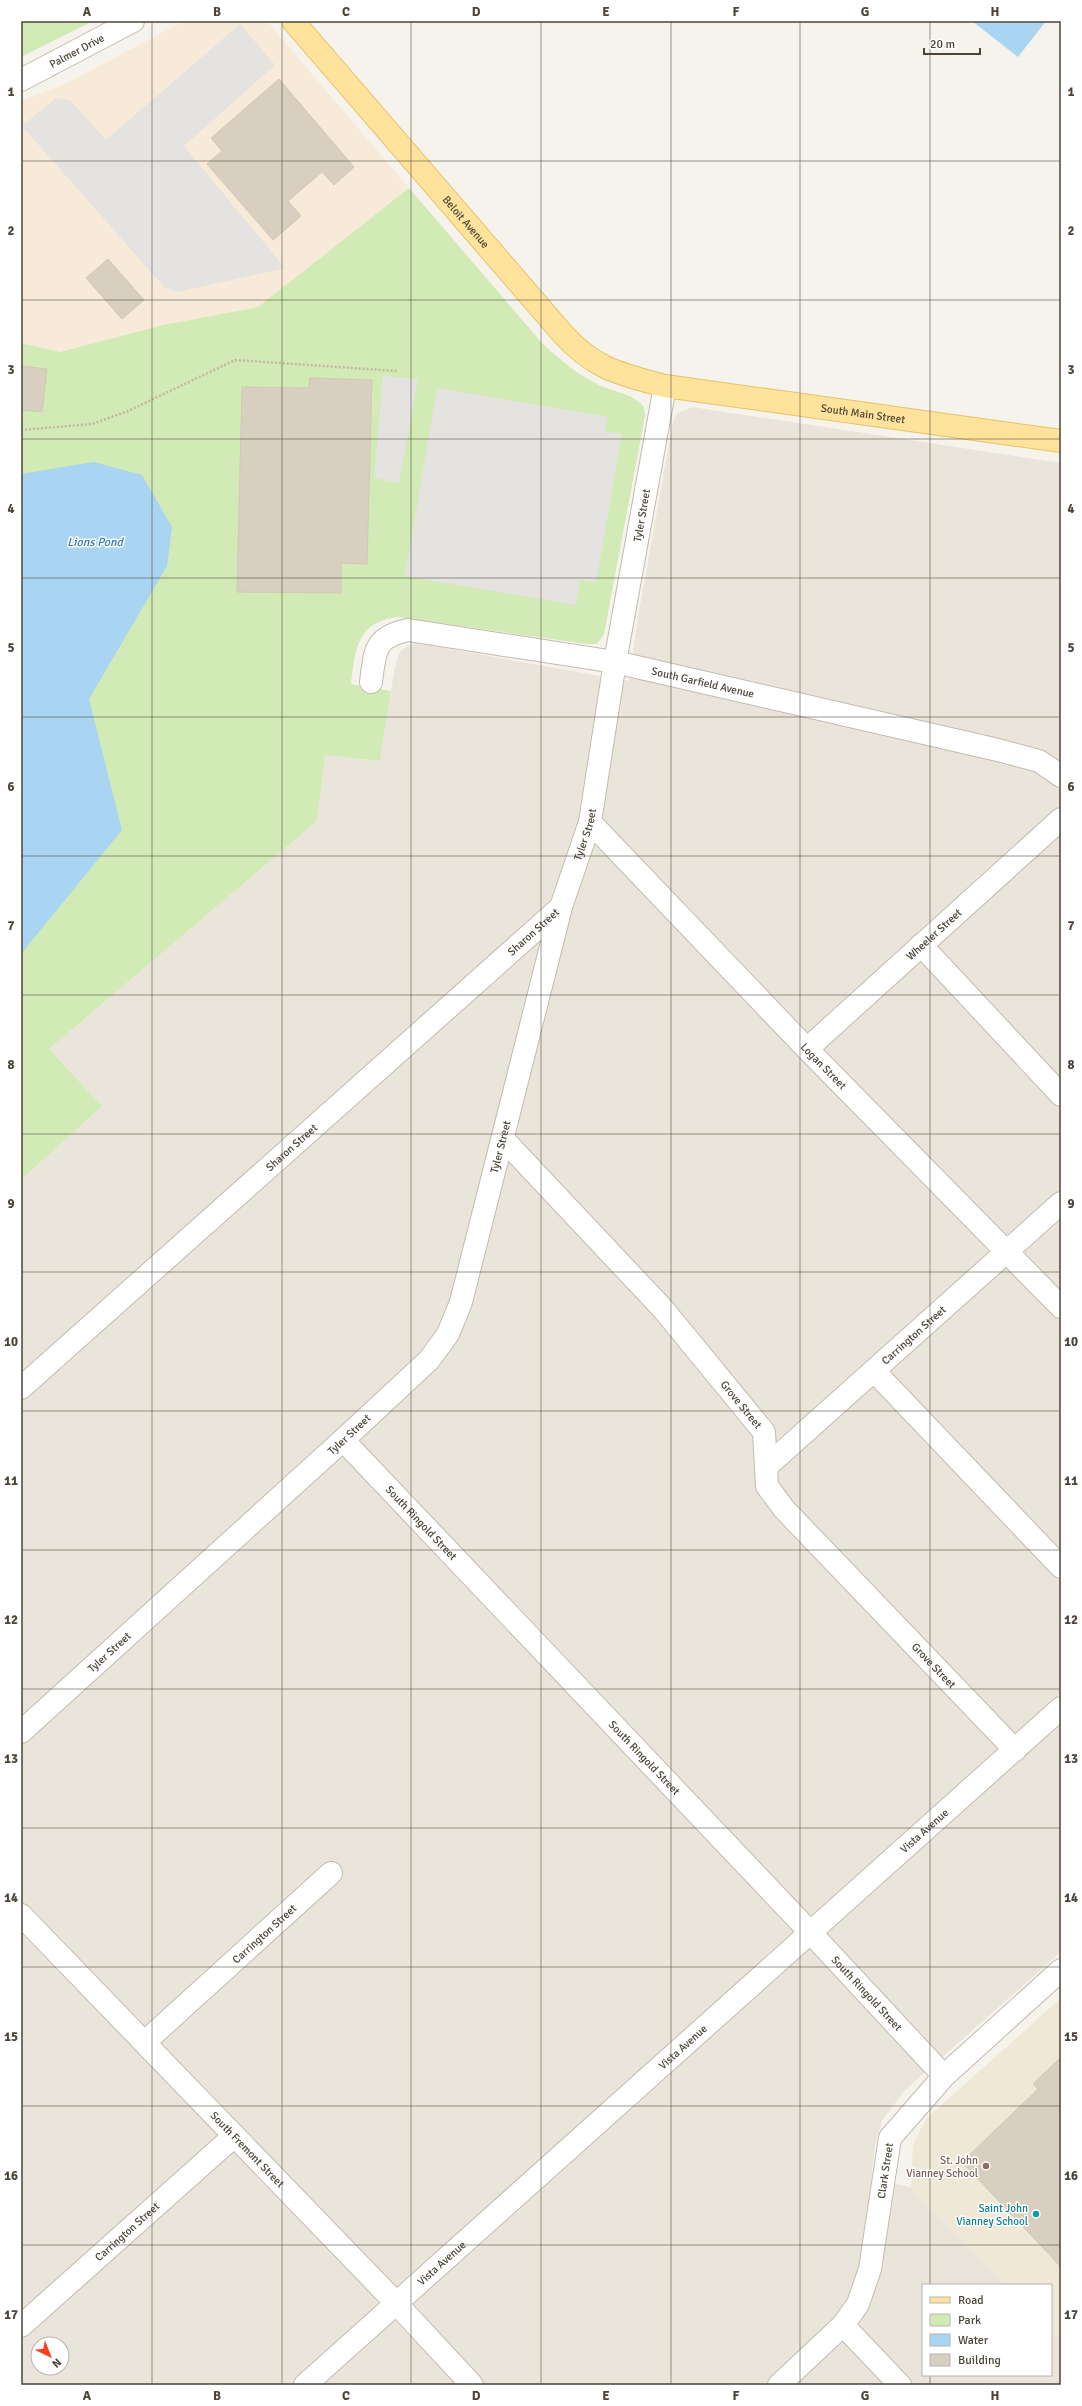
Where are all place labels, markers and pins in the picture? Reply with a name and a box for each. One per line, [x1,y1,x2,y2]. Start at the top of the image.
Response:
place label: St. John Vianney School [906,2154,978,2180]
marker: St. John Vianney School [981,2161,991,2171]
place label: Saint John Vianney School [956,2202,1028,2228]
marker: Saint John Vianney School [1031,2209,1041,2219]

